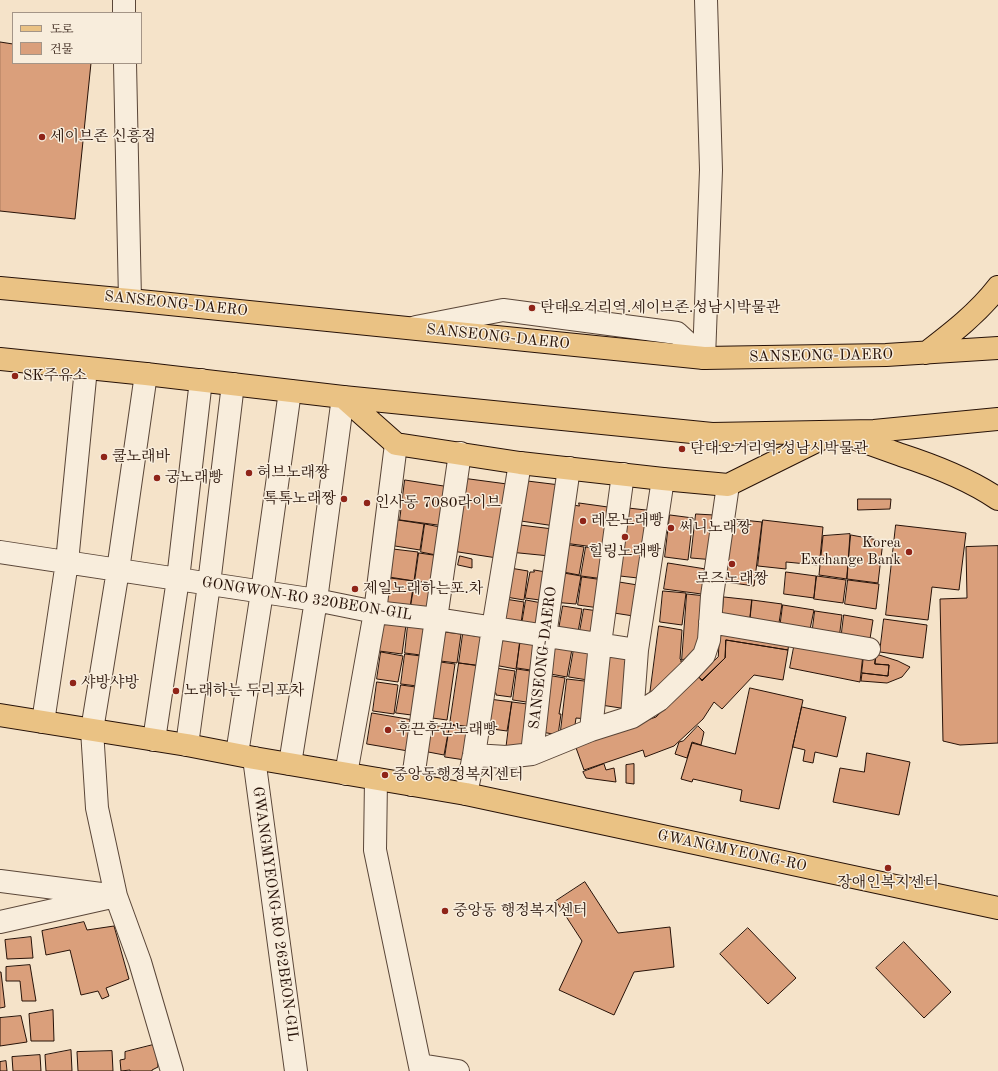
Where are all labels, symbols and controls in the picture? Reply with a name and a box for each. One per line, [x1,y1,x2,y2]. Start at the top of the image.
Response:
legend [12,12,142,64]
text: 도로 [50,24,73,36]
text: 건물 [50,44,73,56]
place label: 세이브존 신흥점 [50,128,156,146]
marker: 세이브존 신흥점 [37,132,47,142]
street label: SANSEONG-DAERO [104,288,248,320]
place label: 단대오거리역.세이브존.성남시박물관 [540,299,780,317]
marker: 단대오거리역.세이브존.성남시박물관 [527,303,537,313]
street label: SANSEONG-DAERO [426,321,570,353]
street label: SANSEONG-DAERO [749,346,893,366]
place label: SK주유소 [23,367,87,385]
marker: SK주유소 [10,371,20,381]
place label: 단대오거리역.성남시박물관 [690,440,868,458]
marker: 단대오거리역.성남시박물관 [677,444,687,454]
place label: 쿨노래바 [112,448,170,466]
marker: 쿨노래바 [99,452,109,462]
place label: 허브노래짱 [257,464,329,482]
marker: 허브노래짱 [244,468,254,478]
place label: 궁노래빵 [165,469,223,487]
marker: 궁노래빵 [152,473,162,483]
place label: 톡톡노래짱 [264,490,336,508]
marker: 톡톡노래짱 [339,494,349,504]
place label: 인사동 7080라이브 [375,494,501,512]
marker: 인사동 7080라이브 [362,498,372,508]
place label: 레몬노래빵 [591,512,663,530]
marker: 레몬노래빵 [578,516,588,526]
place label: 써니노래짱 [679,519,751,537]
marker: 써니노래짱 [666,523,676,533]
marker: 힐링노래빵 [620,532,630,542]
place label: Korea Exchange Bank [800,534,901,569]
place label: 힐링노래빵 [589,543,661,561]
marker: Korea Exchange Bank [904,547,914,557]
marker: 로즈노래짱 [727,559,737,569]
place label: 로즈노래짱 [696,570,768,588]
street label: GONGWON-RO 320BEON-GIL [200,573,414,625]
place label: 제일노래하는포.차 [363,580,483,598]
marker: 제일노래하는포.차 [350,584,360,594]
street label: SANSEONG-DAERO [525,586,561,730]
place label: 샤방샤방 [81,674,139,692]
marker: 샤방샤방 [68,678,78,688]
place label: 노래하는 두리포차 [184,682,304,700]
marker: 노래하는 두리포차 [171,686,181,696]
place label: 후끈후끈노래빵 [396,721,497,739]
marker: 후끈후끈노래빵 [383,725,393,735]
place label: 중앙동행정복지센터 [393,766,523,784]
marker: 중앙동행정복지센터 [380,770,390,780]
street label: GWANGMYEONG-RO 262BEON-GIL [248,785,302,1043]
street label: GWANGMYEONG-RO [656,826,808,876]
marker: 장애인복지센터 [883,863,893,873]
place label: 장애인복지센터 [837,874,939,892]
place label: 중앙동 행정복지센터 [453,902,588,920]
marker: 중앙동 행정복지센터 [440,906,450,916]

